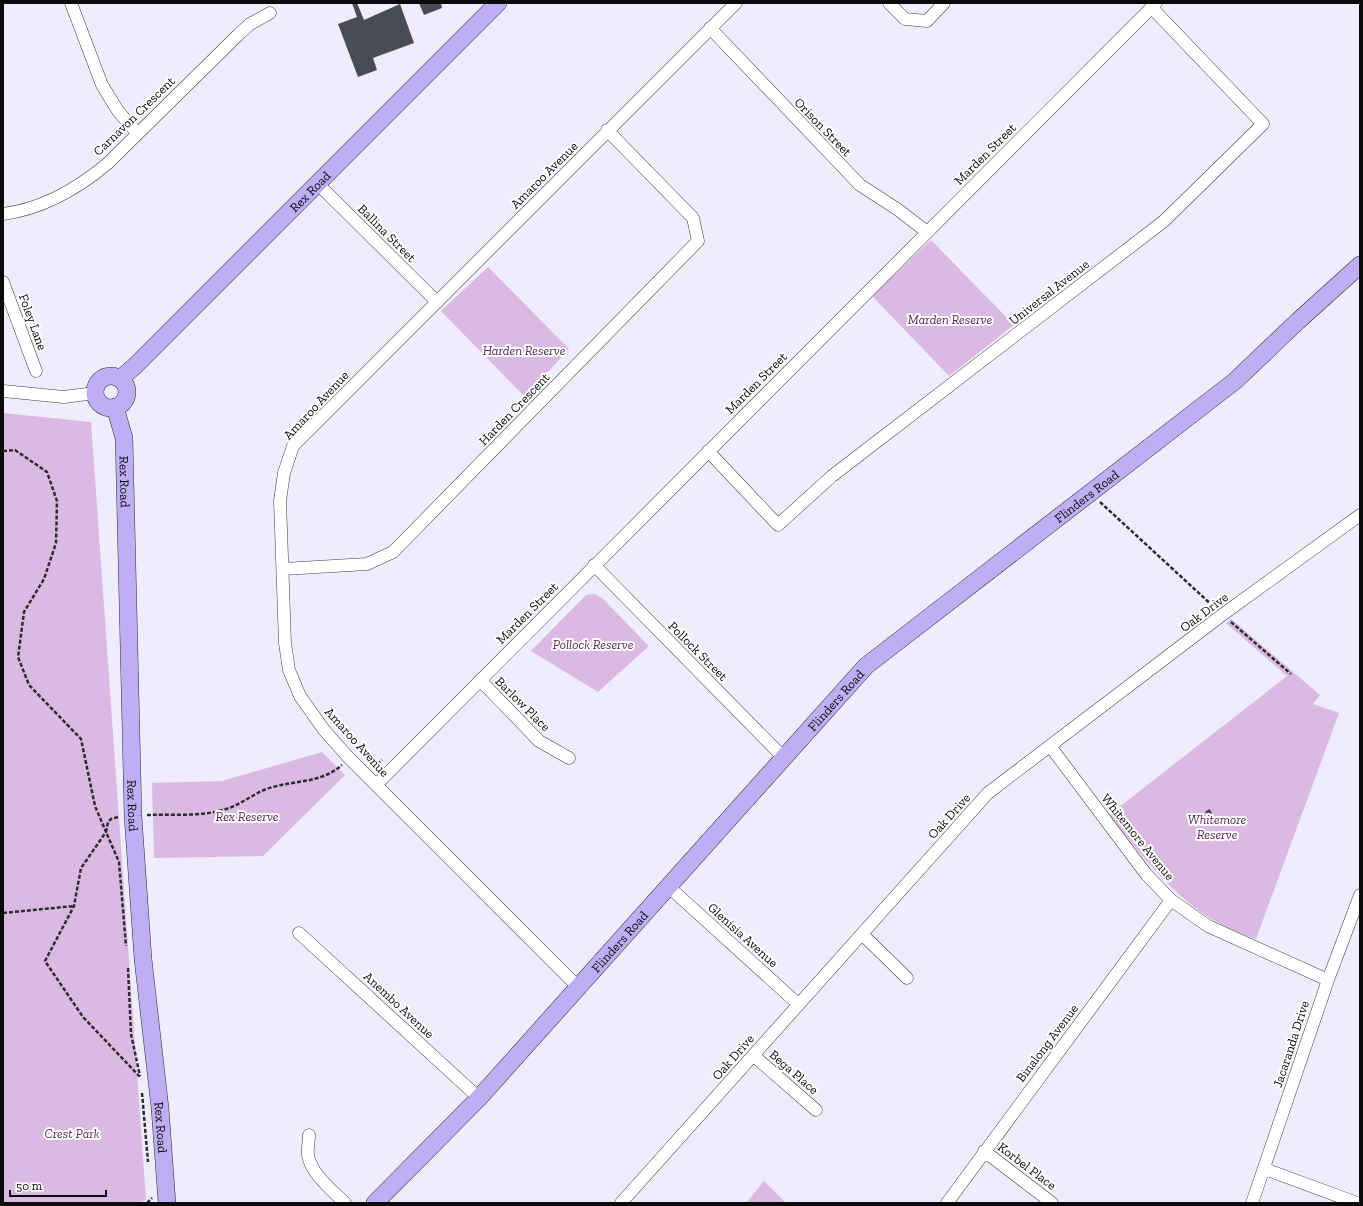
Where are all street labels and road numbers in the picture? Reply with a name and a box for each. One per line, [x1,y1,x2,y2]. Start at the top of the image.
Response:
street label: Carnavon Crescent [90,73,178,159]
street label: Orison Street [791,95,855,160]
street label: Marden Street [951,120,1019,188]
street label: Amaroo Avenue [507,138,581,212]
street label: Rex Road [286,168,333,215]
street label: Ballina Street [355,201,419,265]
street label: Universal Avenue [1006,256,1092,328]
street label: Foley Lane [16,292,50,352]
street label: Marden Street [722,349,790,417]
street label: Amaroo Avenue [280,368,352,442]
street label: Harden Crescent [476,369,553,448]
street label: Rex Road [117,456,133,508]
street label: Flinders Road [1051,466,1121,525]
street label: Marden Street [493,579,561,647]
street label: Oak Drive [1177,589,1231,635]
street label: Pollock Street [665,618,731,684]
street label: Flinders Road [804,666,867,734]
street label: Barlow Place [492,673,554,735]
street label: Amaroo Avenue [322,704,392,780]
street label: Rex Road [125,780,142,832]
street label: Oak Drive [925,790,973,842]
street label: Whitemore Avenue [1098,791,1178,883]
street label: Glenisia Avenue [705,900,781,970]
street label: Flinders Road [588,908,651,975]
street label: Anembo Avenue [361,969,437,1041]
street label: Jacaranda Drive [1270,999,1312,1089]
street label: Binalong Avenue [1013,1001,1081,1085]
street label: Oak Drive [709,1031,757,1083]
street label: Bega Place [767,1047,821,1097]
street label: Rex Road [152,1101,171,1153]
street label: Korbel Place [995,1139,1059,1193]

